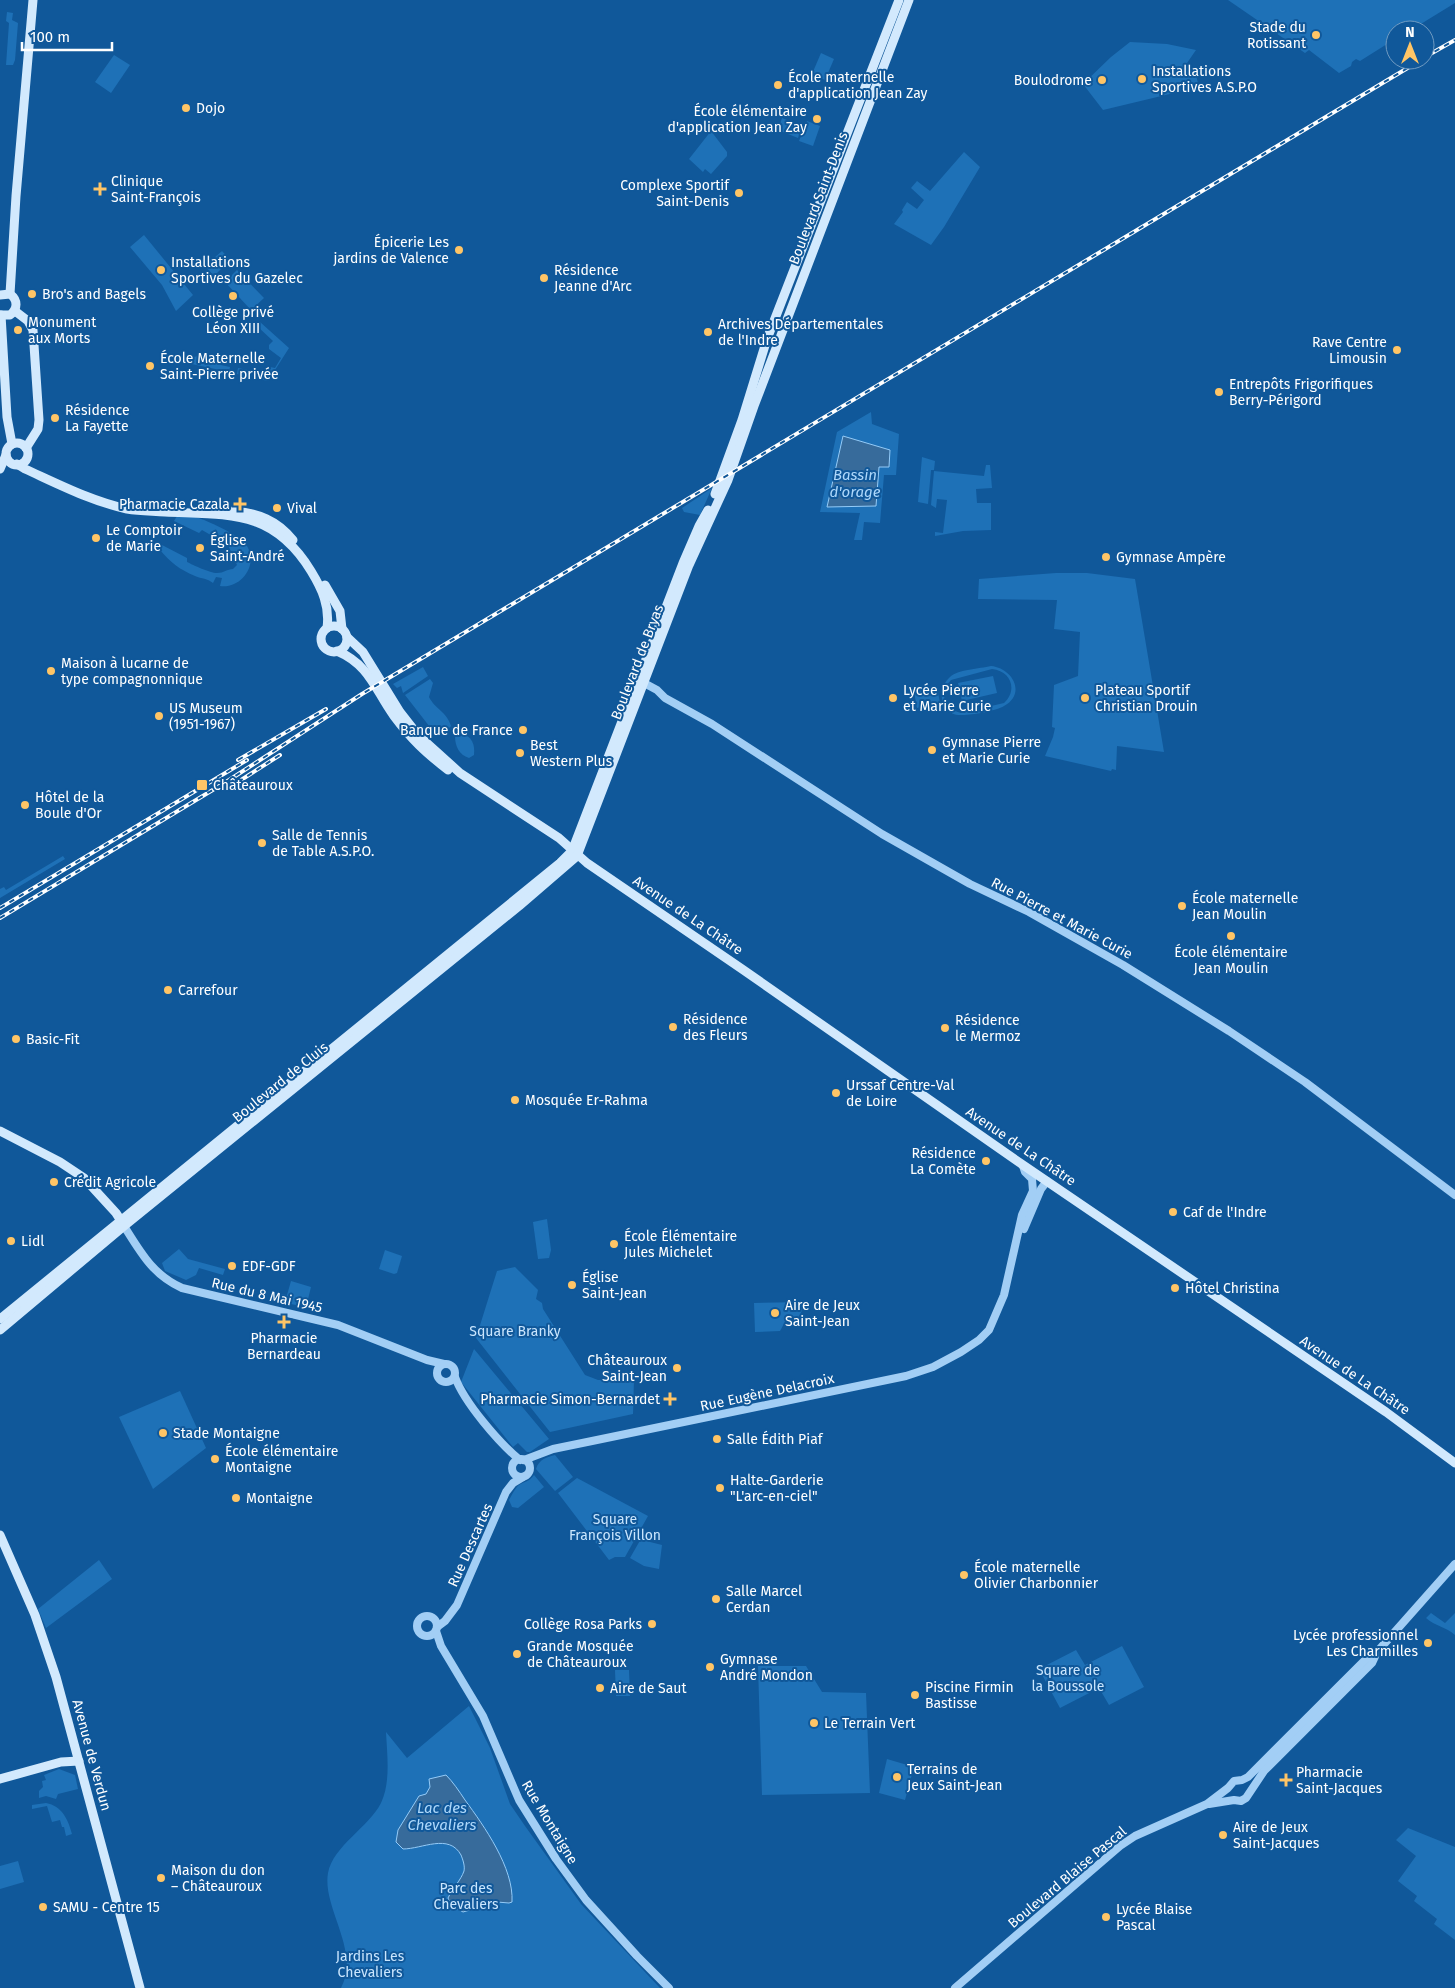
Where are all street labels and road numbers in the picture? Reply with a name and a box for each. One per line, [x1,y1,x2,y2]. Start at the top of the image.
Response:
street label: Boulevard Saint-Denis [785,129,852,267]
street label: Boulevard de Bryas [608,602,667,722]
street label: Avenue de La Châtre [629,872,746,959]
street label: Rue Pierre et Marie Curie [988,874,1135,963]
street label: Boulevard de Cluis [229,1038,332,1126]
street label: Avenue de La Châtre [962,1103,1079,1190]
street label: Rue du 8 Mai 1945 [210,1274,324,1317]
street label: Avenue de La Châtre [1296,1332,1413,1419]
street label: Rue Eugène Delacroix [699,1370,836,1415]
street label: Rue Descartes [444,1500,497,1590]
street label: Avenue de Verdun [68,1698,115,1813]
street label: Rue Montaigne [518,1777,581,1867]
street label: Boulevard Blaise Pascal [1005,1823,1130,1932]

